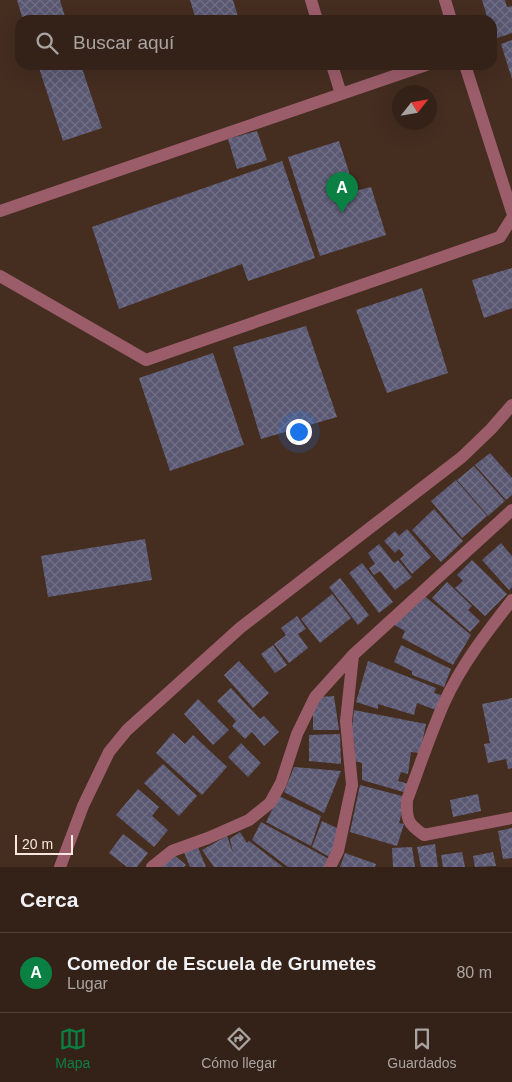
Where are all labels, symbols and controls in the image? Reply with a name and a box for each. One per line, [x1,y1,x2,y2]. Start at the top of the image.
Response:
search box [15,15,497,70]
icon: search [33,29,61,57]
text: Buscar aquí [73,32,174,53]
north arrow [392,85,437,130]
pin: A [326,172,358,213]
your location [286,419,312,445]
scale bar [15,832,72,855]
text: 20 m [22,836,53,852]
text: Cerca [20,888,78,911]
text: Comedor de Escuela de Grumetes [67,953,376,974]
text: A [30,964,42,981]
text: 80 m [456,964,492,981]
text: Lugar [67,975,108,992]
tab: Mapa [55,1025,90,1071]
tab: Cómo llegar [201,1025,277,1071]
tab: Guardados [387,1025,457,1071]

